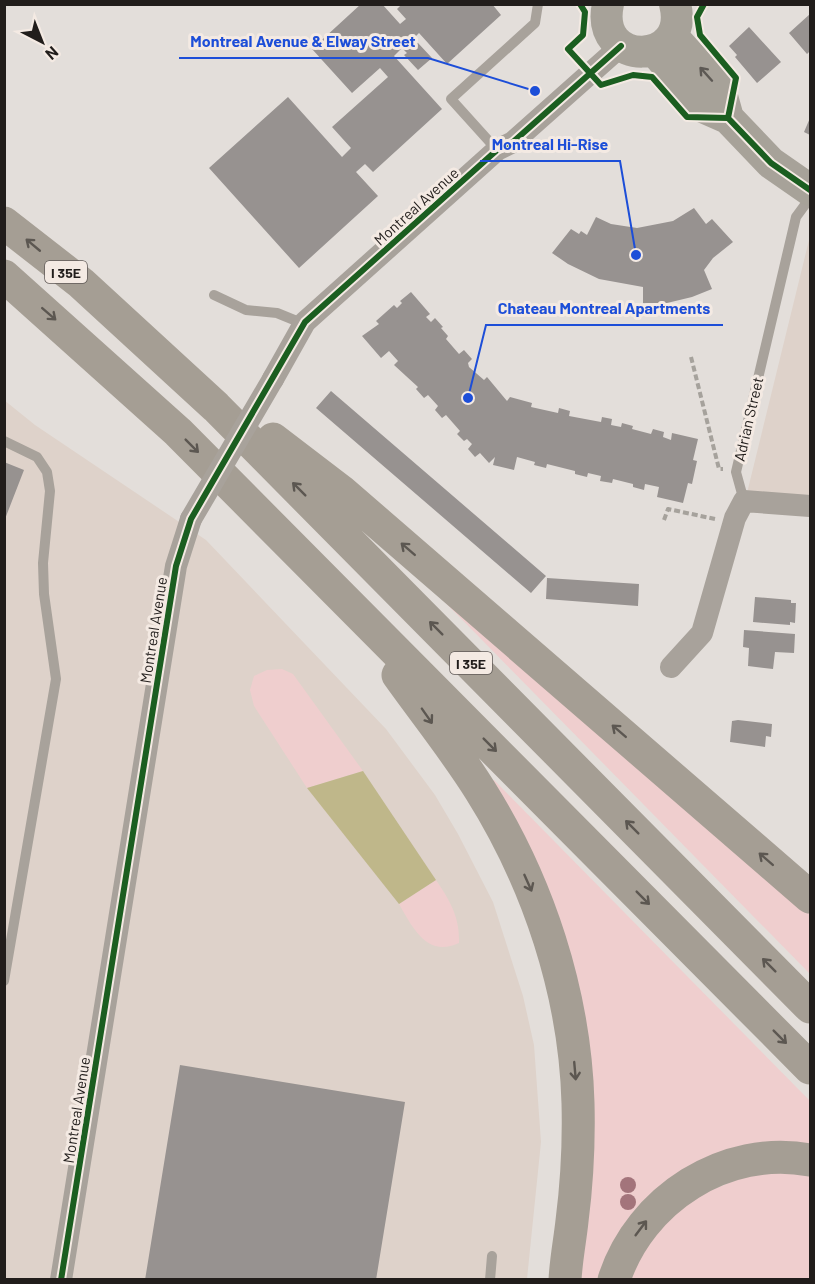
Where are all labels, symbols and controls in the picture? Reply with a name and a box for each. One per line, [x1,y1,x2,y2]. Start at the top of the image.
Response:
north arrow [12,12,72,72]
callout: Montreal Avenue & Elway Street [179,24,428,58]
text: Montreal Avenue & Elway Street [190,31,416,50]
text: N [42,43,63,64]
one-way arrow [699,67,713,82]
callout: Montreal Hi-Rise [480,127,620,161]
text: Montreal Hi-Rise [492,134,609,153]
street label: Montreal Avenue [370,163,462,249]
one-way arrow [25,239,41,252]
road number: I 35E [45,261,87,283]
callout: Chateau Montreal Apartments [486,291,723,325]
text: Chateau Montreal Apartments [498,298,710,317]
one-way arrow [41,307,56,321]
street label: Adrian Street [730,375,766,463]
one-way arrow [185,438,200,453]
one-way arrow [292,482,307,497]
one-way arrow [400,542,416,555]
street label: Montreal Avenue [136,575,170,685]
one-way arrow [429,620,444,635]
road number: I 35E [450,652,492,674]
one-way arrow [421,708,433,724]
one-way arrow [612,724,627,738]
one-way arrow [483,738,498,753]
one-way arrow [625,819,640,834]
one-way arrow [758,852,774,865]
one-way arrow [523,873,534,891]
one-way arrow [635,891,650,906]
one-way arrow [762,958,777,973]
one-way arrow [773,1029,787,1044]
street label: Montreal Avenue [59,1055,93,1165]
one-way arrow [570,1060,581,1080]
one-way arrow [634,1220,647,1236]

